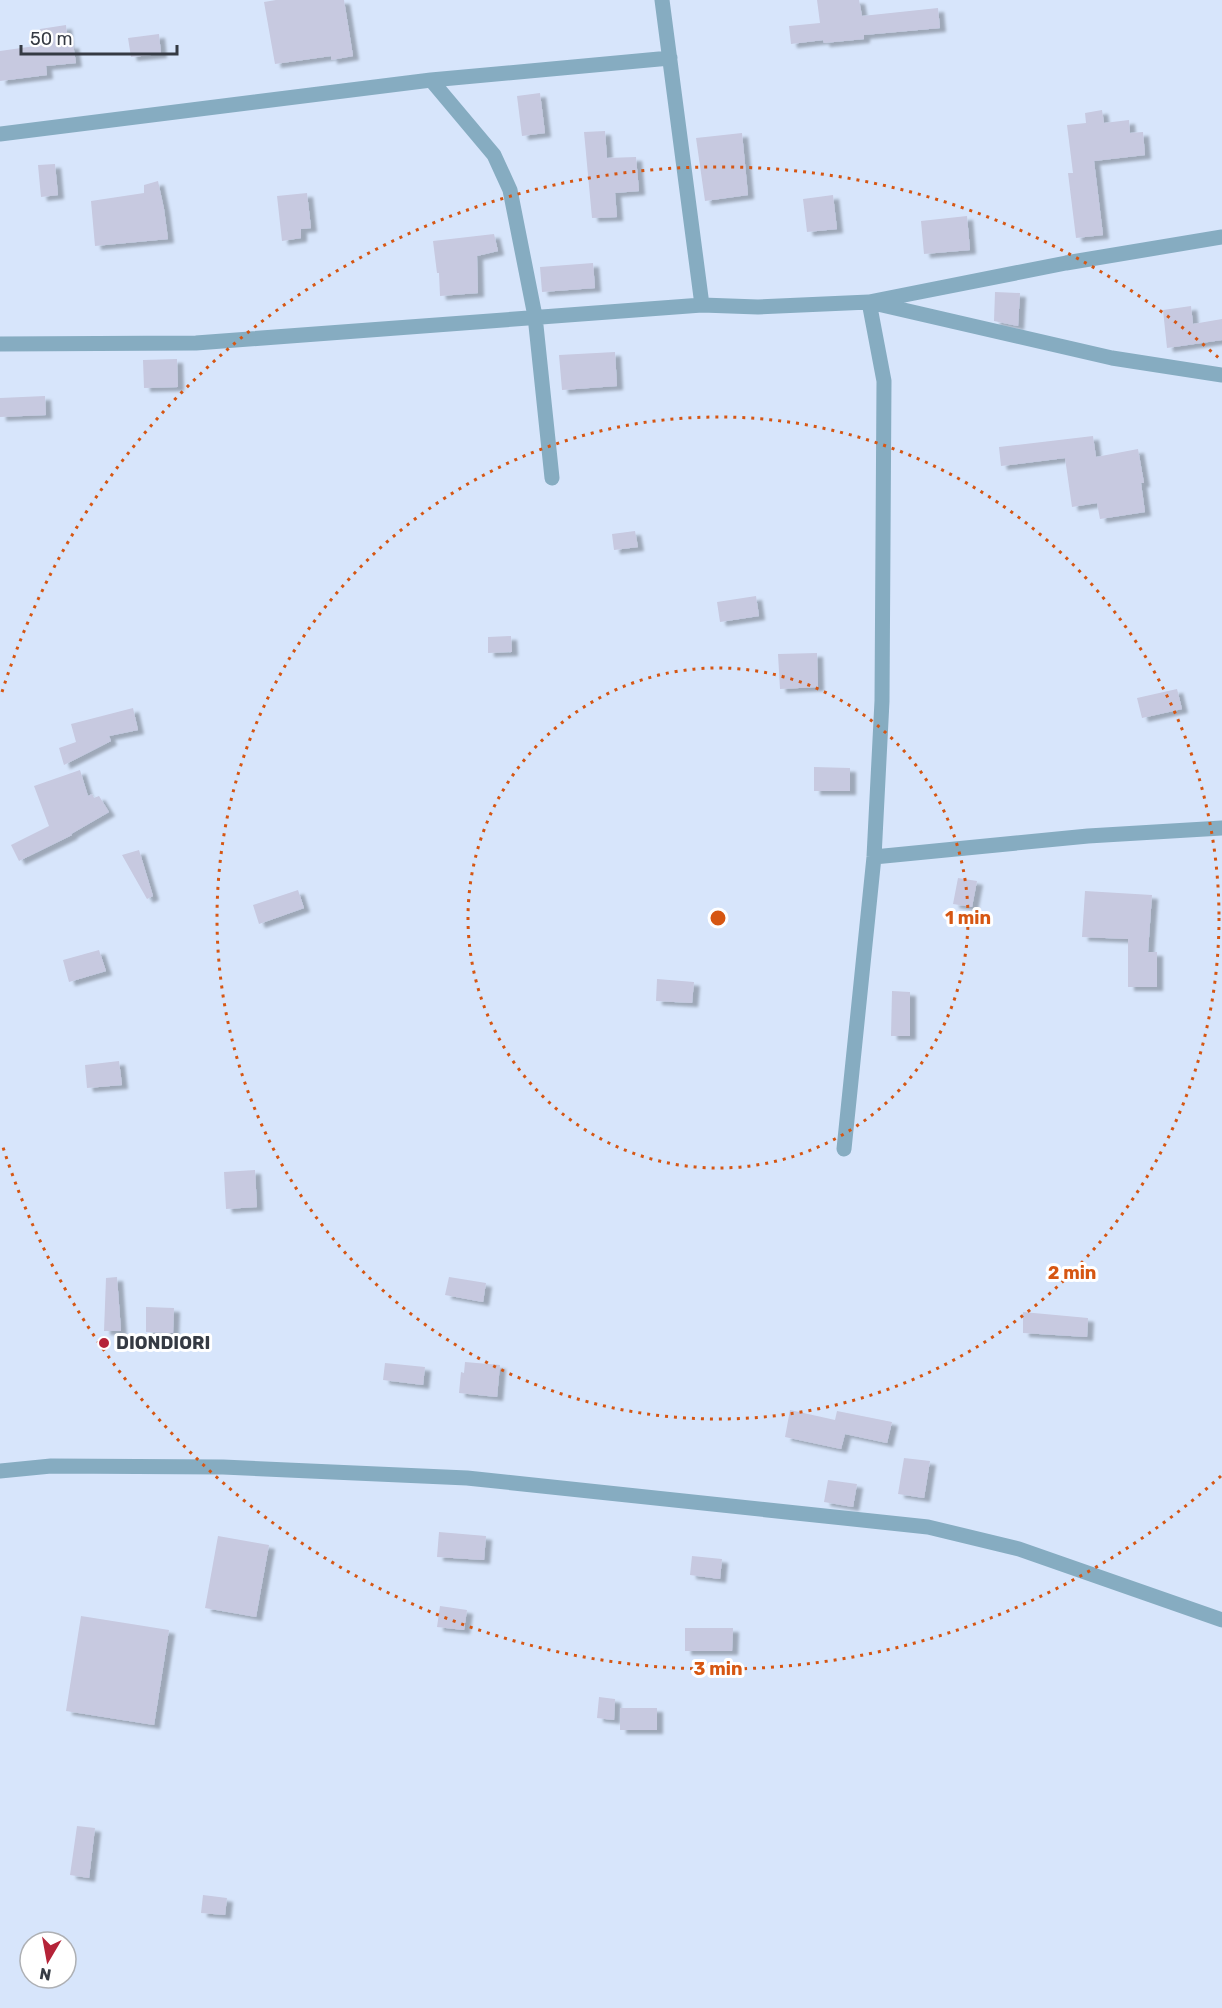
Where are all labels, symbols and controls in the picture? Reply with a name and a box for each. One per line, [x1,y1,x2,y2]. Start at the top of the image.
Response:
scale bar [21,18,177,56]
text: 50 m [30,28,73,50]
text: 1 min [945,907,991,929]
centre of rings [708,908,728,928]
text: 2 min [1048,1262,1096,1284]
place label: DIONDIORI [116,1332,210,1354]
marker: DIONDIORI [97,1336,111,1350]
text: 3 min [694,1658,742,1680]
north arrow [18,1930,78,1990]
text: N [38,1964,53,1985]

